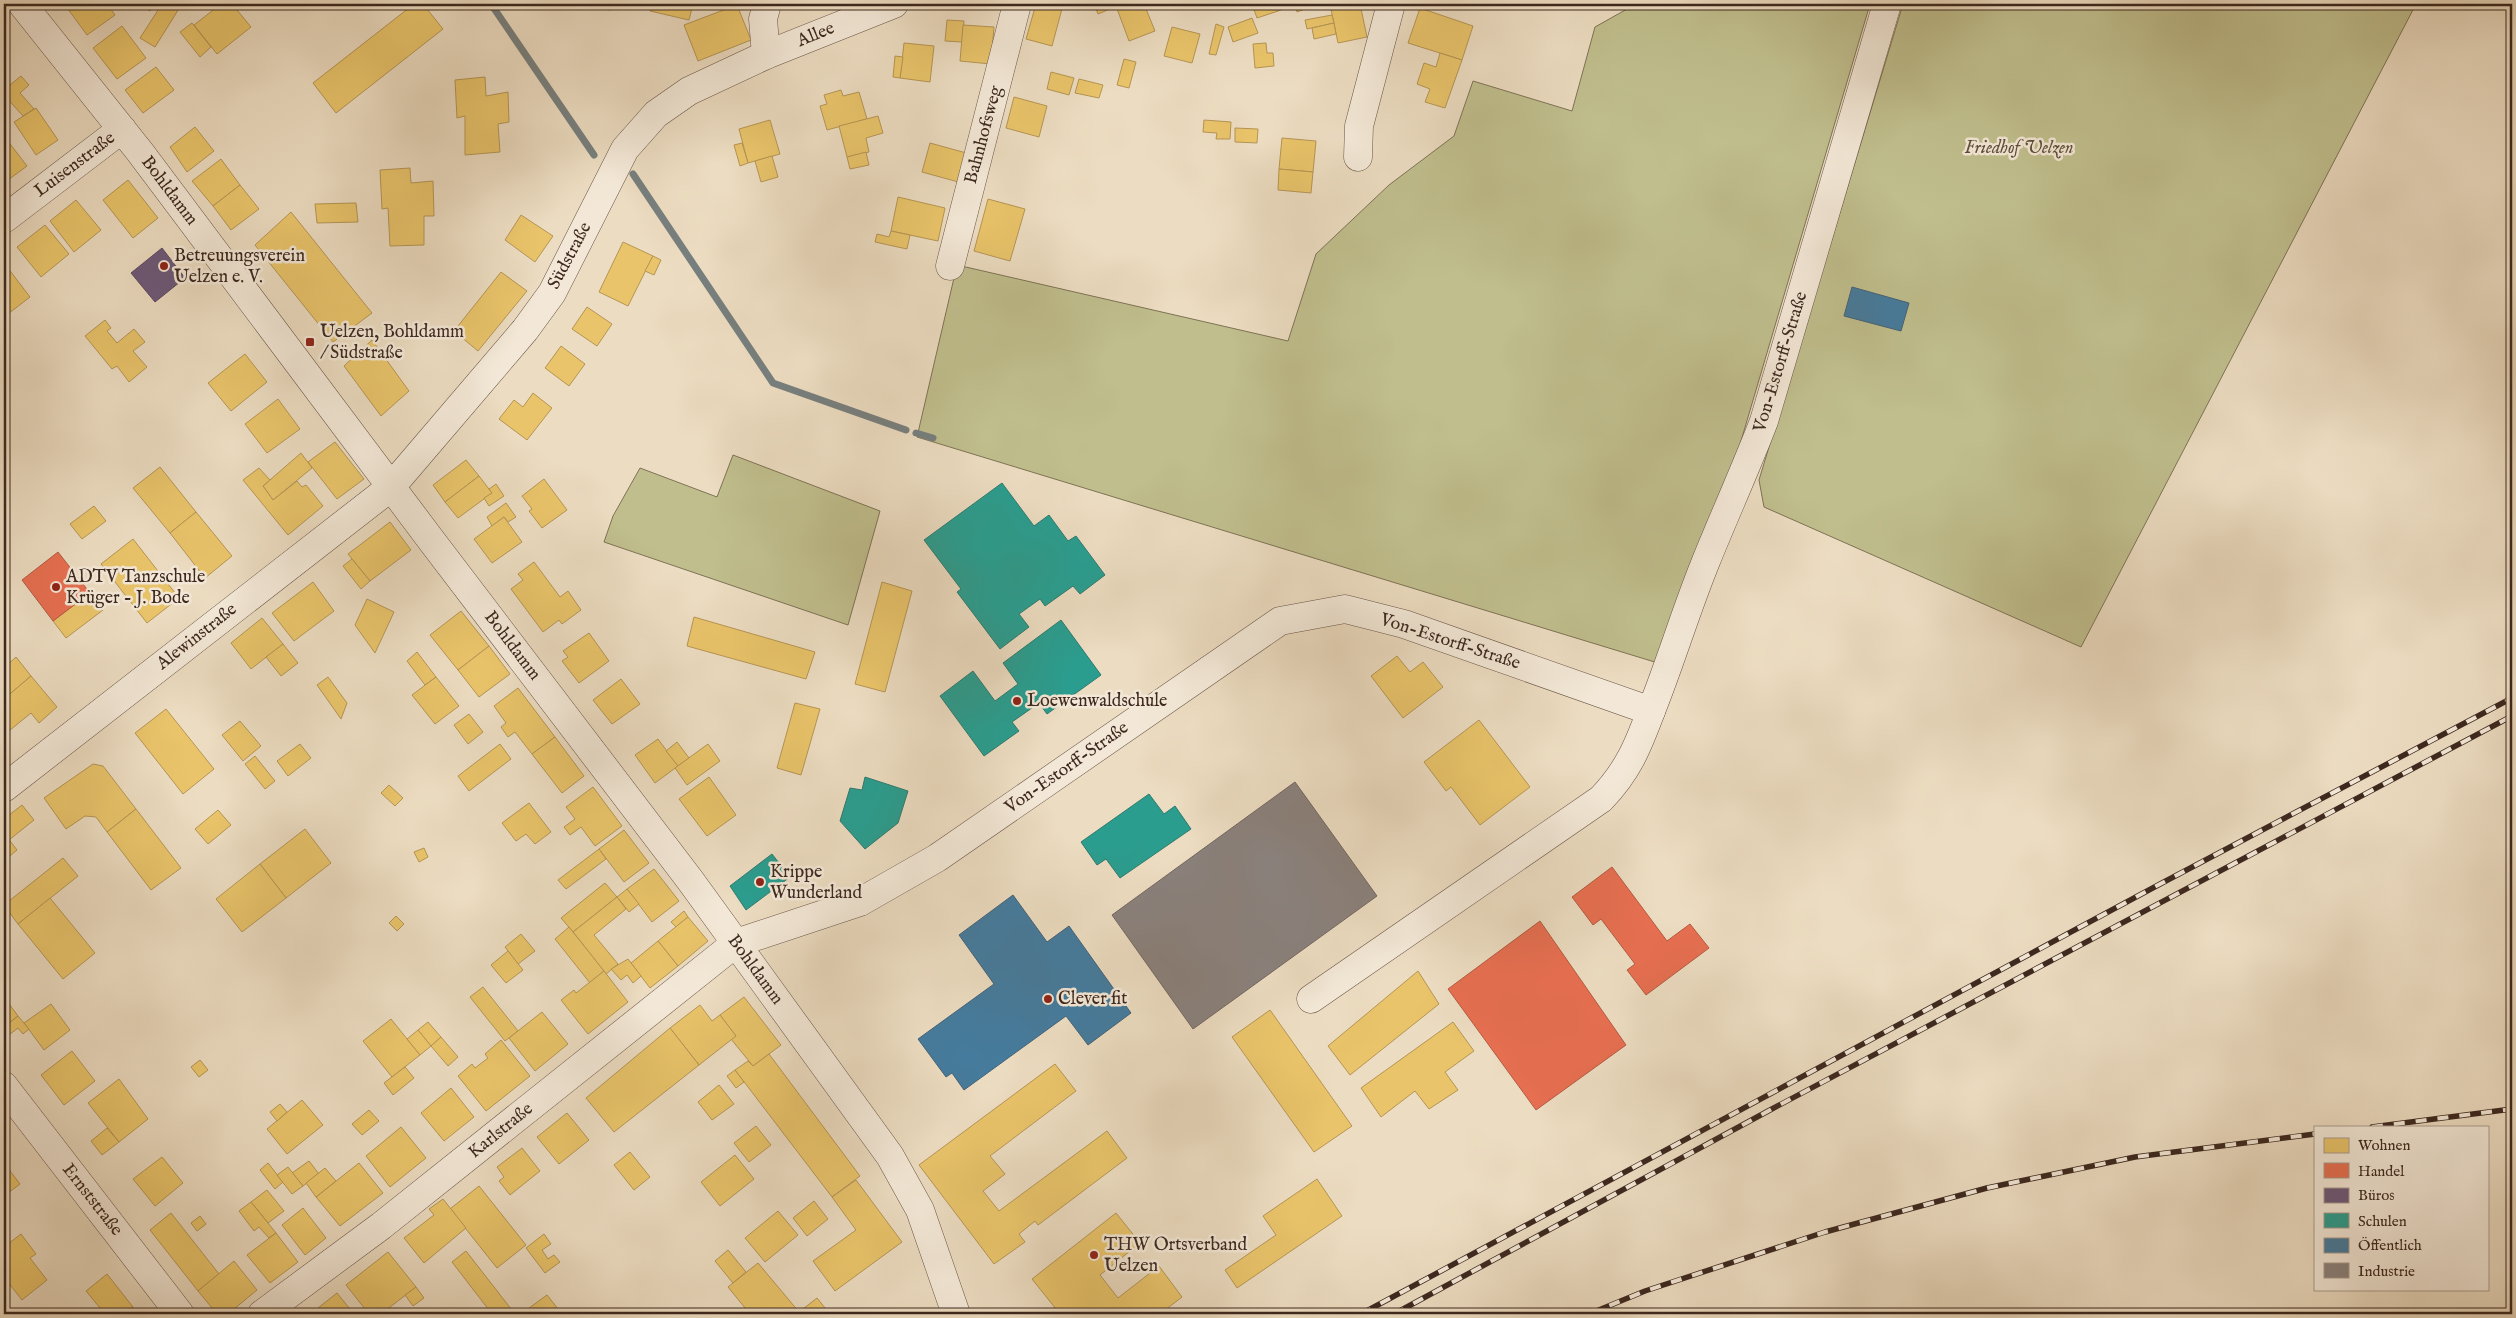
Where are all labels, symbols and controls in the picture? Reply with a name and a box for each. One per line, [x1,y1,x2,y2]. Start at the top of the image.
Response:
street label: Allee [793,17,838,53]
street label: Bahnhofsweg [960,83,1008,187]
street label: Luisenstraße [30,127,120,203]
park label: Friedhof Uelzen [1965,137,2073,160]
street label: Bohldamm [135,152,203,230]
street label: Südstraße [543,219,597,293]
place label: Betreuungsverein Uelzen e. V. [174,245,305,289]
marker: Betreuungsverein Uelzen e. V. [158,260,170,272]
street label: Von-Estorff-Straße [1748,289,1813,436]
place label: Uelzen, Bohldamm / Südstraße [320,321,464,365]
marker: Uelzen, Bohldamm / Südstraße [304,336,316,348]
place label: ADTV Tanzschule Krüger - J. Bode [65,566,205,610]
marker: ADTV Tanzschule Krüger - J. Bode [50,581,62,593]
street label: Alewinstraße [151,598,242,676]
street label: Bohldamm [478,607,546,685]
street label: Von-Estorff-Straße [1376,608,1523,675]
place label: Loewenwaldschule [1027,690,1167,713]
marker: Loewenwaldschule [1011,695,1023,707]
street label: Von-Estorff-Straße [1000,717,1133,820]
place label: Krippe Wunderland [770,861,862,905]
marker: Krippe Wunderland [754,876,766,888]
street label: Bohldamm [722,930,788,1010]
place label: Clever fit [1058,988,1127,1011]
marker: Clever fit [1042,993,1054,1005]
street label: Karlstraße [464,1098,538,1164]
legend [2314,1126,2488,1290]
text: Wohnen [2358,1136,2410,1155]
street label: Ernststraße [57,1159,127,1241]
text: Handel [2358,1162,2405,1181]
text: Büros [2358,1186,2395,1205]
text: Schulen [2358,1212,2407,1231]
place label: THW Ortsverband Uelzen [1104,1234,1247,1278]
text: Öffentlich [2358,1236,2422,1255]
marker: THW Ortsverband Uelzen [1088,1249,1100,1261]
text: Industrie [2358,1262,2415,1281]

